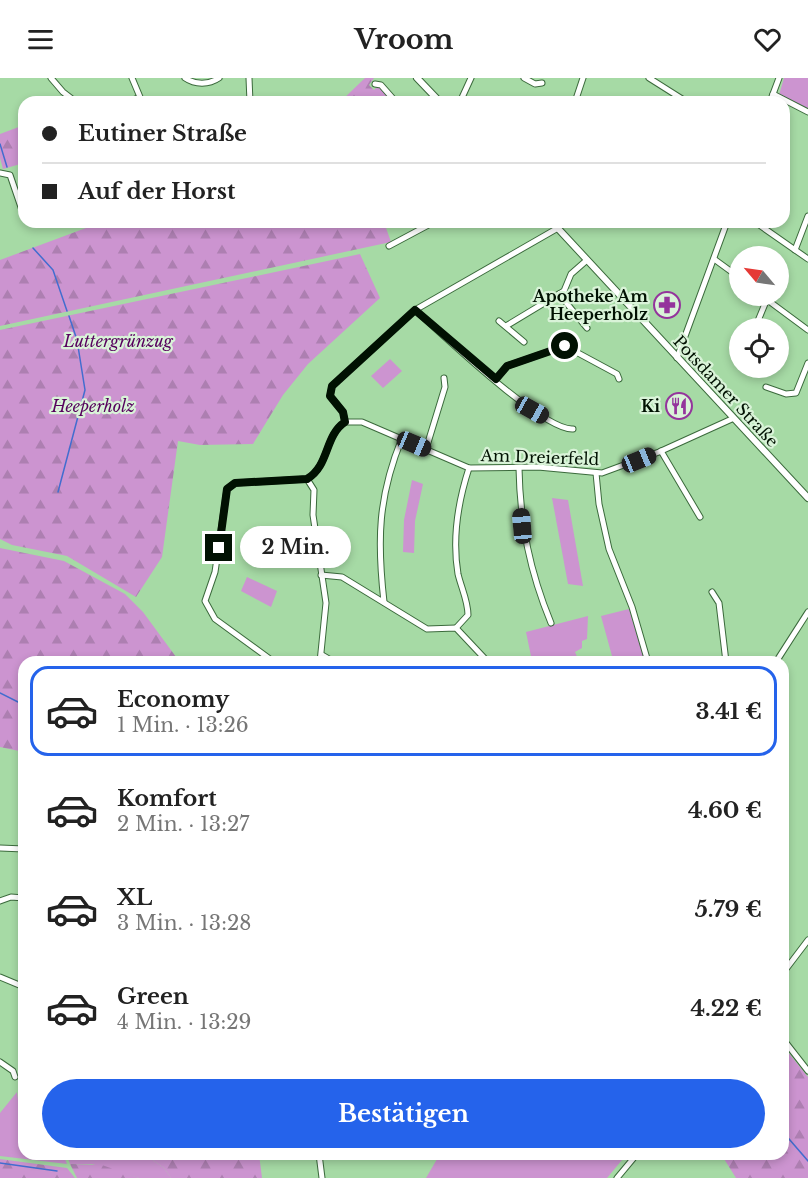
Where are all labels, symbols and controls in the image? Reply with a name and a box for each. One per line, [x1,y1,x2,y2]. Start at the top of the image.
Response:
icon: menu [24,23,57,56]
text: Vroom [355,23,453,56]
icon: heart [751,23,784,56]
text: Eutiner Straße [78,120,247,147]
text: Auf der Horst [78,178,235,205]
north arrow [729,246,789,306]
map controls [729,246,789,378]
place label: Apotheke Am Heeperholz [532,286,648,324]
pharmacy icon: Apotheke Am Heeperholz [652,290,682,320]
button: locate [729,318,789,378]
park label: Luttergrünzug [62,331,174,351]
street label: Potsdamer Straße [669,331,783,451]
route start [551,332,578,359]
restaurant icon: Ki [664,391,694,421]
car [512,393,552,427]
park label: Heeperholz [51,396,134,416]
place label: Ki [641,396,660,416]
car [394,429,434,459]
street label: Am Dreierfeld [479,445,600,469]
car [619,445,659,475]
car [511,507,533,545]
callout: 2 Min. [240,527,351,569]
route end [205,534,232,561]
text: 2 Min. [261,535,330,559]
icon: car [45,684,99,738]
text: Economy [117,686,229,713]
text: 3.41 € [695,698,762,725]
text: 1 Min. · 13:26 [117,713,249,737]
icon: car [45,783,99,837]
text: Komfort [117,785,217,812]
text: 4.60 € [688,797,762,824]
text: 2 Min. · 13:27 [117,812,249,836]
icon: car [45,882,99,936]
text: XL [117,884,152,911]
text: 5.79 € [695,896,762,923]
text: 3 Min. · 13:28 [117,911,251,935]
icon: car [45,981,99,1035]
text: Green [117,983,189,1010]
text: 4.22 € [690,995,762,1022]
text: 4 Min. · 13:29 [117,1010,251,1034]
button: Bestätigen [42,1079,765,1148]

